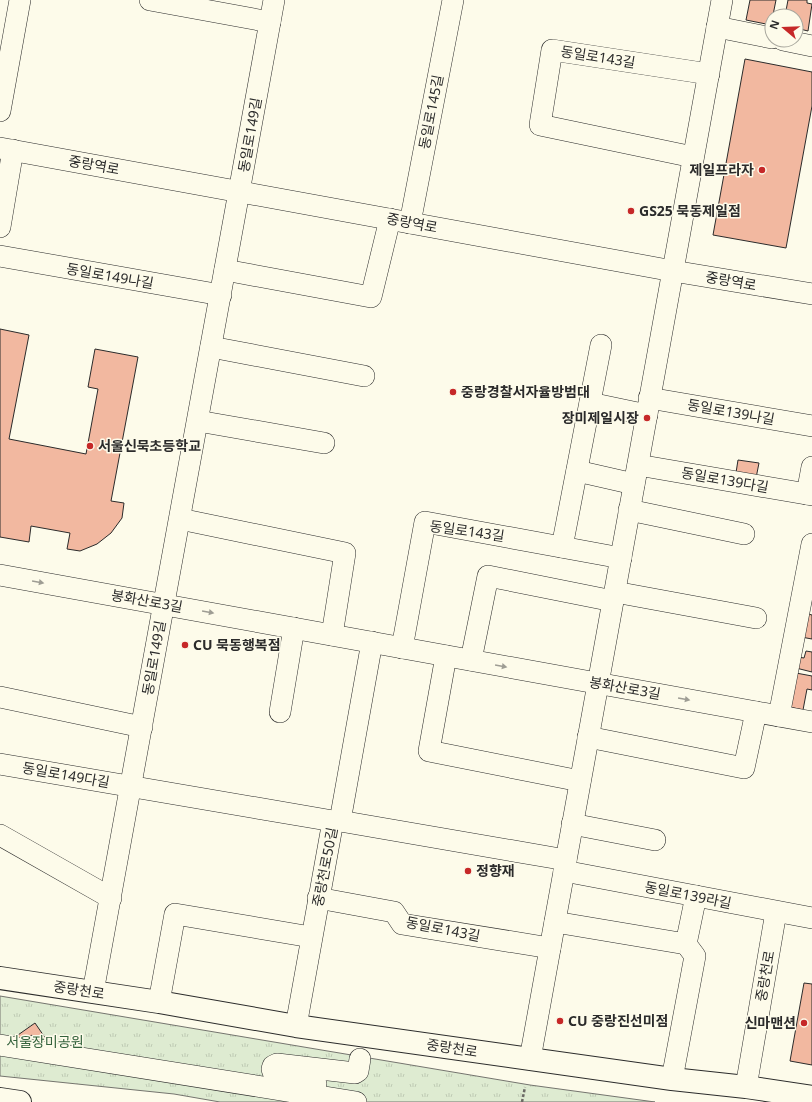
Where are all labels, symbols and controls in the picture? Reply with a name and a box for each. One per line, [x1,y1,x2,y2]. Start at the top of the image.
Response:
north arrow [764,8,804,48]
text: N [766,18,783,31]
street label: 동일로143길 [559,41,637,72]
street label: 동일로145길 [414,73,447,151]
street label: 동일로149길 [234,96,265,174]
street label: 중랑역로 [67,151,121,178]
place label: 제일프라자 [690,160,754,179]
marker: 제일프라자 [757,165,767,175]
place label: GS25 묵동제일점 [639,201,741,220]
marker: GS25 묵동제일점 [626,206,636,216]
street label: 중랑역로 [385,208,439,237]
street label: 동일로149나길 [65,258,155,293]
street label: 중랑역로 [704,267,758,294]
place label: 중랑경찰서자율방범대 [461,382,590,401]
marker: 중랑경찰서자율방범대 [448,387,458,397]
street label: 동일로139나길 [686,394,776,429]
place label: 장미제일시장 [562,408,639,427]
marker: 장미제일시장 [642,413,652,423]
place label: 서울신묵초등학교 [98,436,201,455]
marker: 서울신묵초등학교 [85,441,95,451]
street label: 동일로139다길 [680,462,770,497]
street label: 동일로143길 [428,516,506,545]
one-way arrow [32,579,44,585]
street label: 봉화산로3길 [110,585,184,616]
one-way arrow [201,610,214,616]
street label: 동일로149길 [138,619,169,697]
place label: CU 묵동행복점 [193,635,281,654]
marker: CU 묵동행복점 [180,640,190,650]
one-way arrow [495,663,507,669]
street label: 봉화산로3길 [588,672,662,703]
one-way arrow [678,696,690,702]
street label: 동일로149다길 [21,757,111,792]
street label: 중랑천로50길 [308,826,342,908]
place label: 정향재 [476,861,515,880]
marker: 정향재 [463,866,473,876]
street label: 동일로139라길 [643,877,733,912]
street label: 동일로143길 [404,912,482,945]
street label: 중랑천로 [751,949,778,1003]
street label: 중랑천로 [52,976,106,1003]
place label: CU 중랑진선미점 [568,1011,669,1030]
place label: 신마맨션 [744,1013,796,1032]
marker: CU 중랑진선미점 [555,1016,565,1026]
marker: 신마맨션 [799,1018,809,1028]
park label: 서울장미공원 [6,1032,84,1051]
street label: 중랑천로 [425,1034,479,1061]

